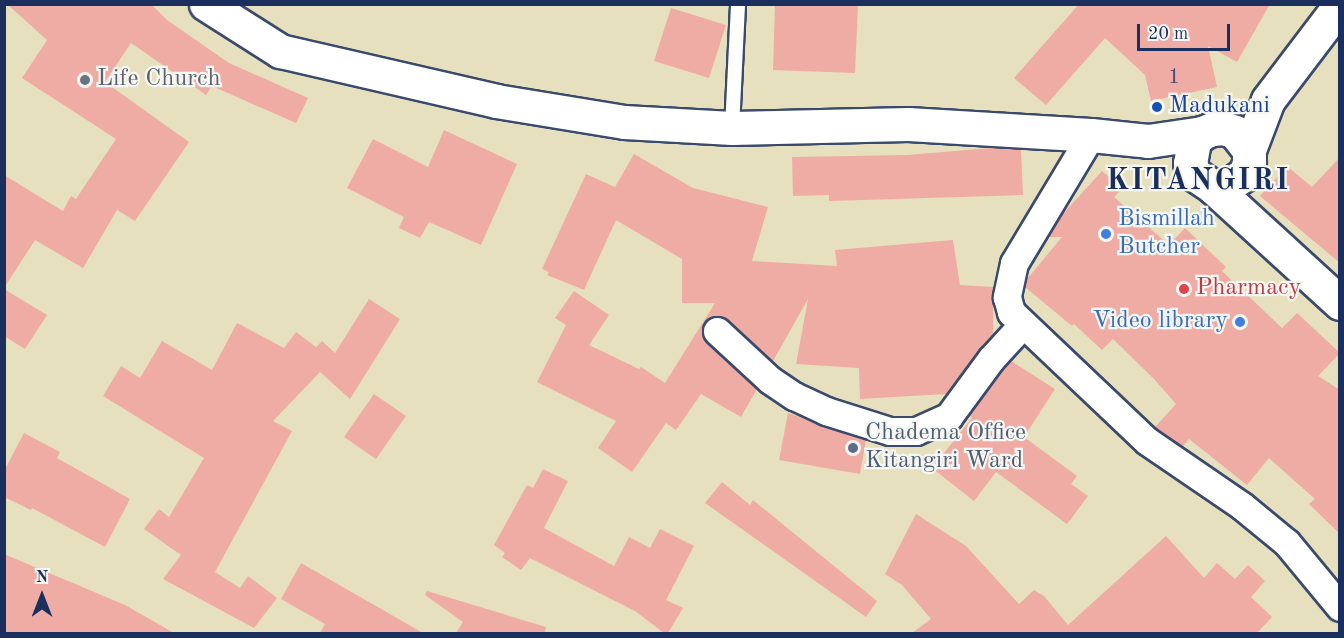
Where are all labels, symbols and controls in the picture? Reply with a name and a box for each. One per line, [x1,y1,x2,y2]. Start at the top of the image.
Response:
scale bar [1140,12,1233,50]
text: 20 m [1148,25,1188,43]
house number: 1 [1168,65,1180,91]
place label: Life Church [97,66,221,94]
marker: Life Church [78,73,92,87]
place label: Madukani [1169,93,1270,121]
marker: Madukani [1150,100,1164,114]
district label: KITANGIRI [1106,163,1290,199]
place label: Bismillah Butcher [1118,206,1215,262]
marker: Bismillah Butcher [1099,227,1113,241]
place label: Pharmacy [1196,275,1301,303]
marker: Pharmacy [1177,282,1191,296]
place label: Video library [1092,308,1228,336]
marker: Video library [1233,315,1247,329]
place label: Chadema Office Kitangiri Ward [865,420,1026,476]
marker: Chadema Office Kitangiri Ward [846,441,860,455]
north arrow [12,566,72,626]
text: N [36,570,48,586]

